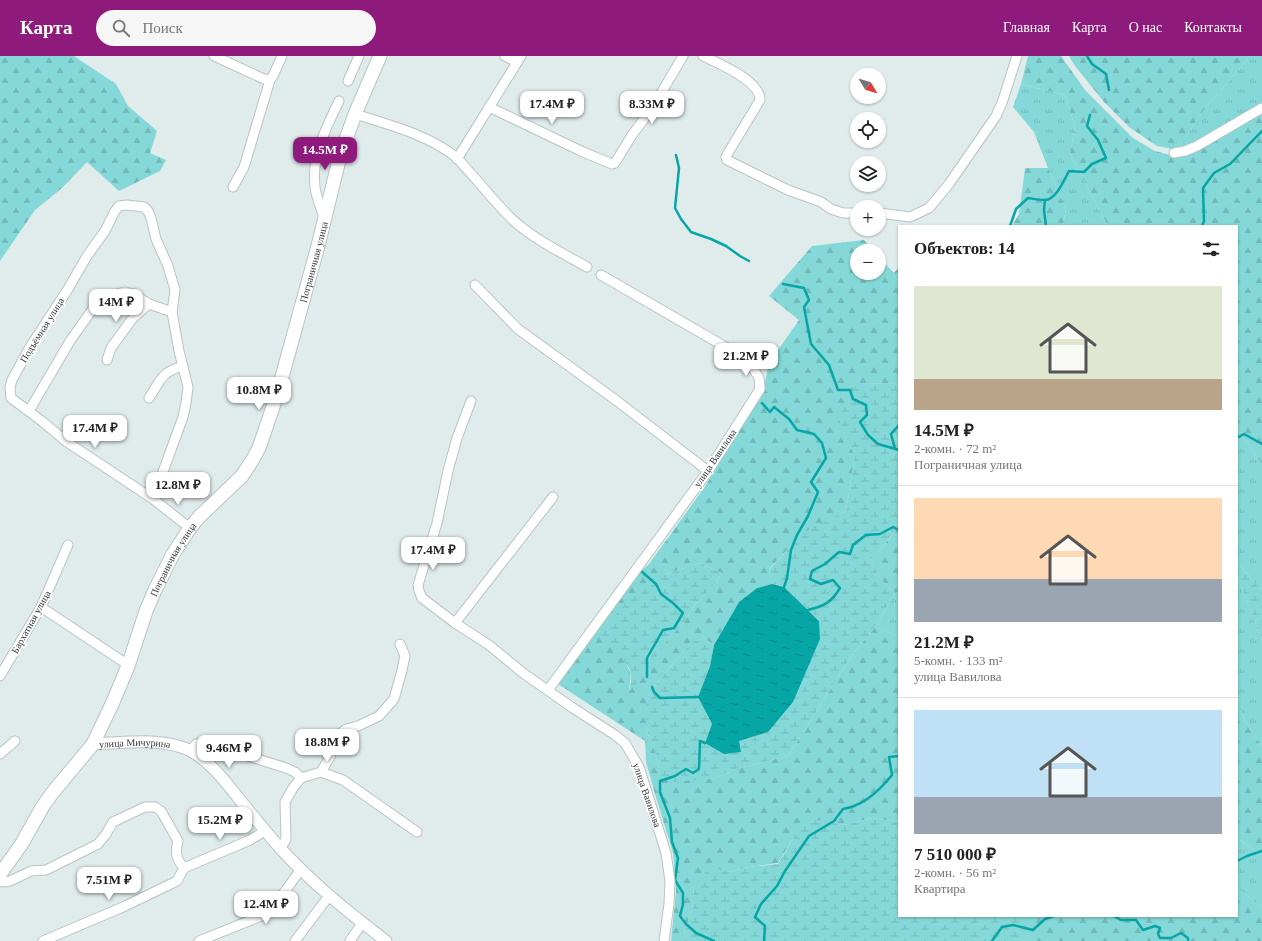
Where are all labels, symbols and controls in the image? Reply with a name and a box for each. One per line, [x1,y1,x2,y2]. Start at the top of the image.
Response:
search box [96,10,376,46]
text: Карта [20,17,72,38]
icon: search [110,17,132,39]
text: Поиск [142,20,183,36]
text: Главная [1003,20,1050,35]
text: Карта [1072,20,1107,35]
text: О нас [1129,20,1162,35]
text: Контакты [1184,20,1242,35]
north arrow [850,68,886,104]
map controls [850,68,886,280]
pin: 17.4M ₽ [515,91,589,125]
pin: 8.33M ₽ [615,91,689,125]
text: 17.4M ₽ [529,96,575,111]
text: 8.33M ₽ [629,96,675,111]
button: locate [850,112,886,148]
pin: 14.5M ₽ [288,137,362,171]
text: 14.5M ₽ [302,142,348,157]
button: layers [850,156,886,192]
button: + [850,200,886,236]
street label: Пограничная улица [297,220,329,304]
icon: filters [1200,238,1222,260]
text: Объектов: 14 [914,239,1015,258]
button: − [850,244,886,280]
pin: 14M ₽ [88,289,144,323]
text: 14M ₽ [98,294,134,309]
street label: Подъёмная улица [18,295,67,365]
icon: home [1032,312,1104,384]
pin: 21.2M ₽ [709,343,783,377]
text: 21.2M ₽ [723,348,769,363]
pin: 10.8M ₽ [222,377,296,411]
text: 10.8M ₽ [236,382,282,397]
pin: 17.4M ₽ [58,415,132,449]
text: 17.4M ₽ [72,420,118,435]
text: 14.5M ₽ [914,421,974,440]
street label: улица Вавилова [692,427,739,489]
text: 2-комн. · 72 m² [914,441,996,456]
text: Пограничная улица [914,457,1022,472]
pin: 12.8M ₽ [141,472,215,506]
text: 12.8M ₽ [155,477,201,492]
street label: Пограничная улица [148,520,198,598]
icon: home [1032,524,1104,596]
pin: 17.4M ₽ [396,537,470,571]
text: 17.4M ₽ [410,542,456,557]
street label: Бархатная улица [9,588,53,655]
text: 21.2M ₽ [914,633,974,652]
text: 5-комн. · 133 m² [914,653,1003,668]
text: улица Вавилова [914,669,1002,684]
pin: 18.8M ₽ [290,729,364,763]
text: 18.8M ₽ [304,734,350,749]
pin: 9.46M ₽ [192,735,266,769]
street label: улица Мичурина [99,736,172,750]
icon: home [1032,736,1104,808]
text: 9.46M ₽ [206,740,252,755]
street label: улица Вавилова [631,761,663,829]
pin: 15.2M ₽ [183,807,257,841]
text: 15.2M ₽ [197,812,243,827]
text: 7 510 000 ₽ [914,845,996,864]
text: 2-комн. · 56 m² [914,865,996,880]
pin: 7.51M ₽ [72,867,146,901]
text: 7.51M ₽ [86,872,132,887]
text: Квартира [914,881,966,896]
pin: 12.4M ₽ [229,891,303,925]
text: 12.4M ₽ [243,896,289,911]

